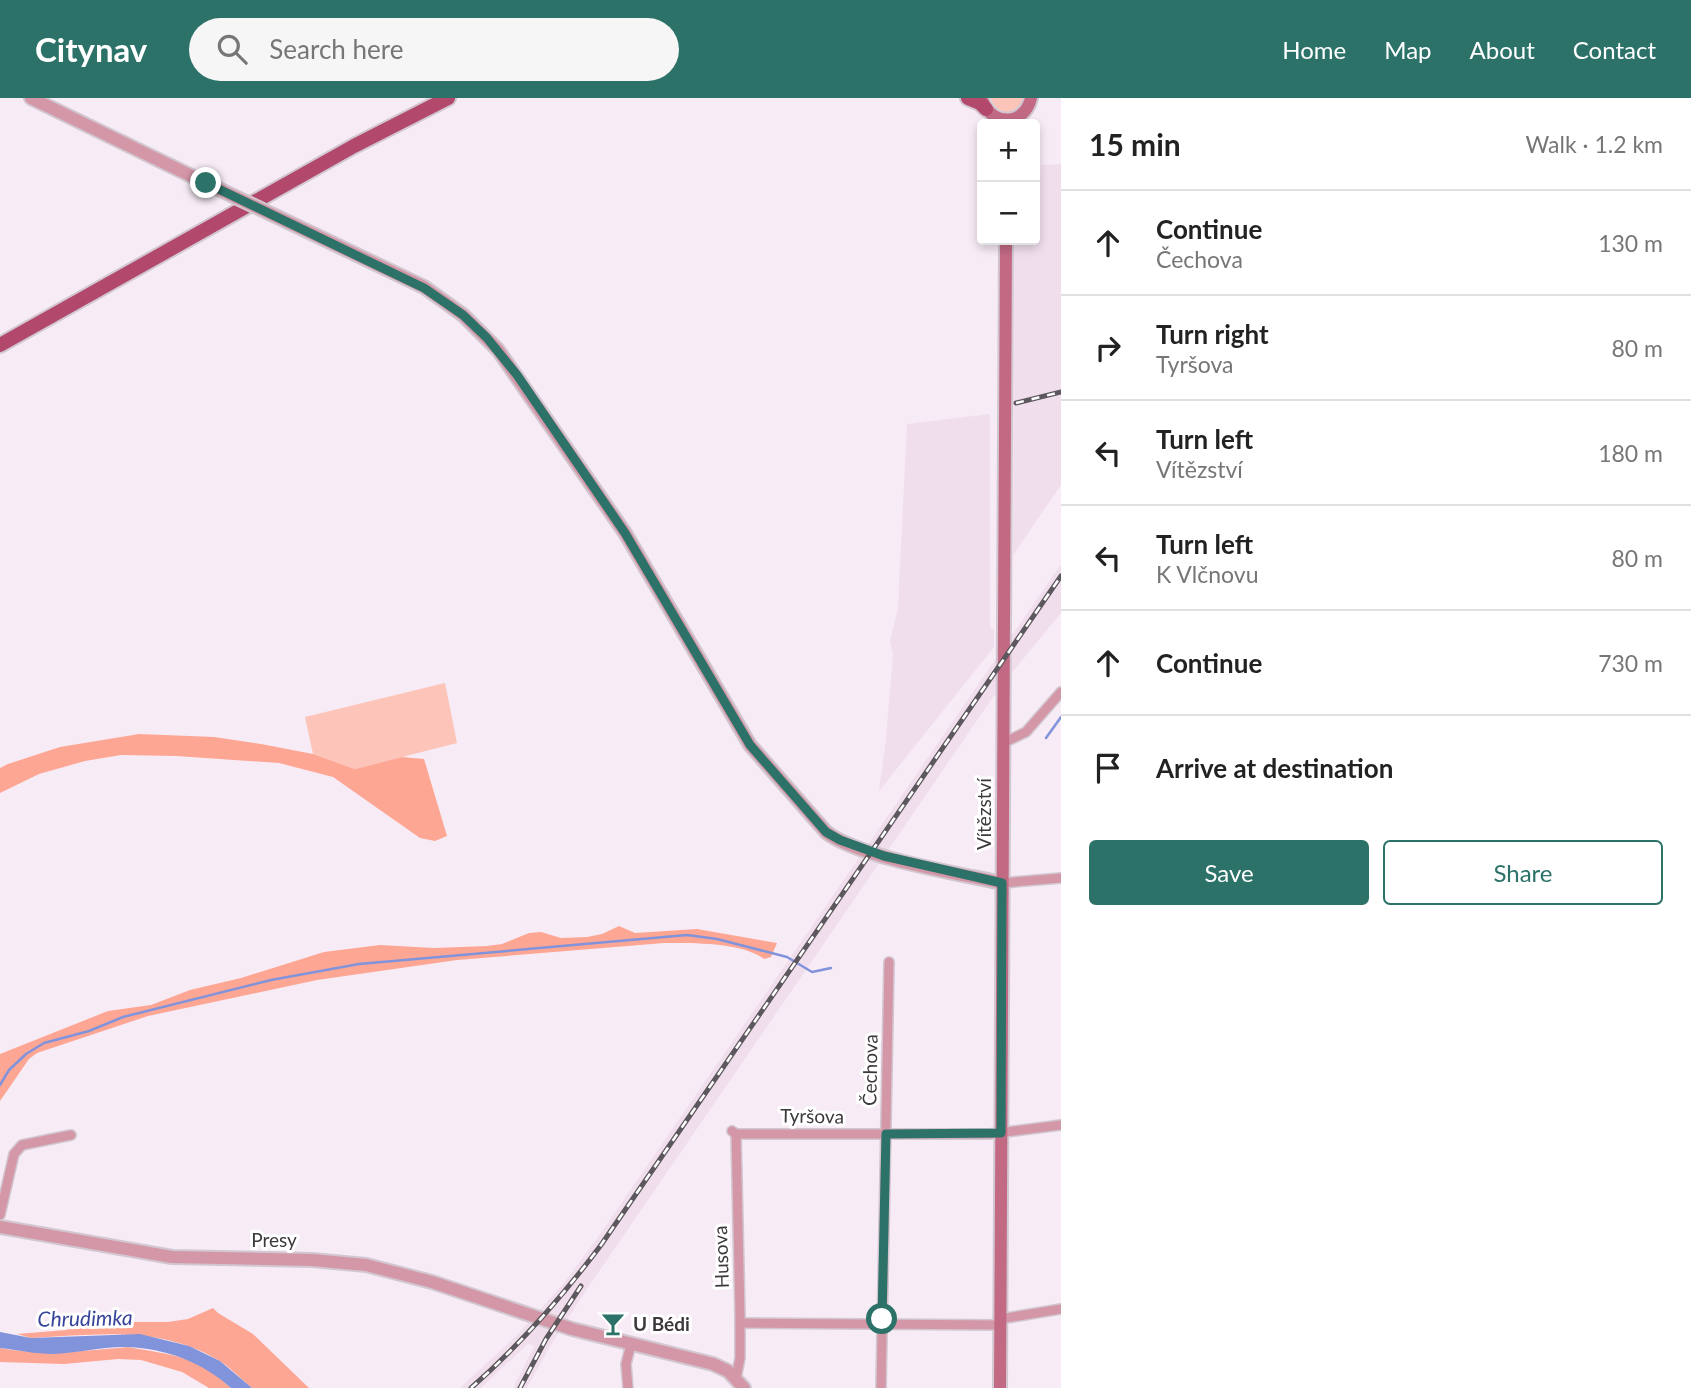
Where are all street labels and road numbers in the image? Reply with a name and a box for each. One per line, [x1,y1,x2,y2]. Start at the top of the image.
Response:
street label: Vítězství [972,777,995,850]
street label: Čechova [857,1034,882,1106]
street label: Tyršova [780,1103,844,1128]
street label: Husova [708,1225,733,1289]
street label: Presy [251,1228,297,1251]

